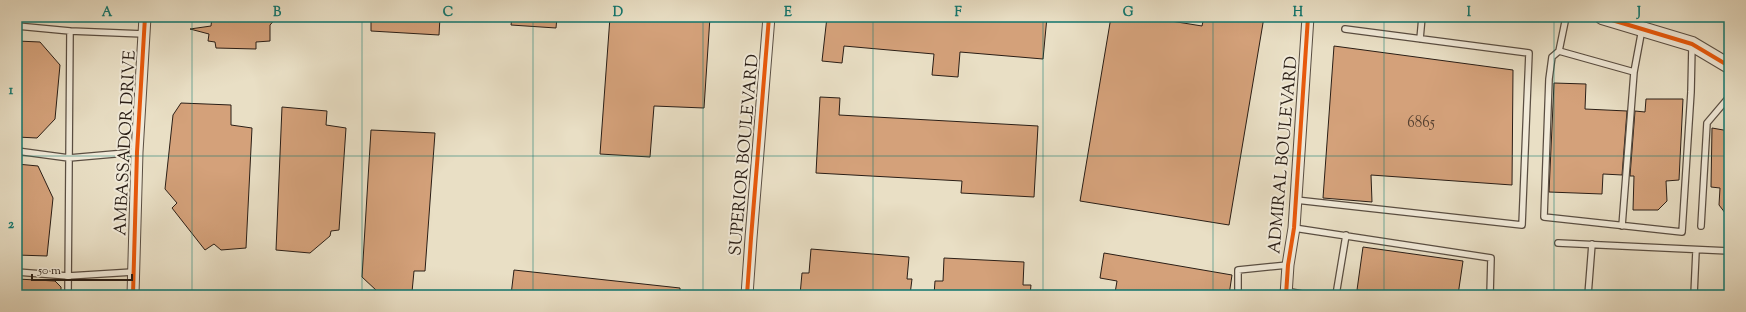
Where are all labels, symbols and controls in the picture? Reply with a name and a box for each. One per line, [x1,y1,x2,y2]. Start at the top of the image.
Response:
text: A [102,4,113,22]
text: B [273,4,282,22]
text: C [443,4,453,22]
text: D [613,4,623,22]
text: E [784,4,792,22]
text: F [954,4,962,22]
text: G [1123,4,1134,22]
text: H [1293,4,1304,22]
text: I [1467,4,1472,22]
text: J [1636,4,1641,22]
street label: AMBASSADOR DRIVE [109,50,143,236]
street label: SUPERIOR BOULEVARD [724,53,766,257]
street label: ADMIRAL BOULEVARD [1263,55,1305,255]
text: 1 [9,82,14,100]
house number: 6865 [1407,113,1435,134]
text: 2 [8,216,15,234]
scale bar [32,256,132,282]
text: 50 m [37,262,61,280]

